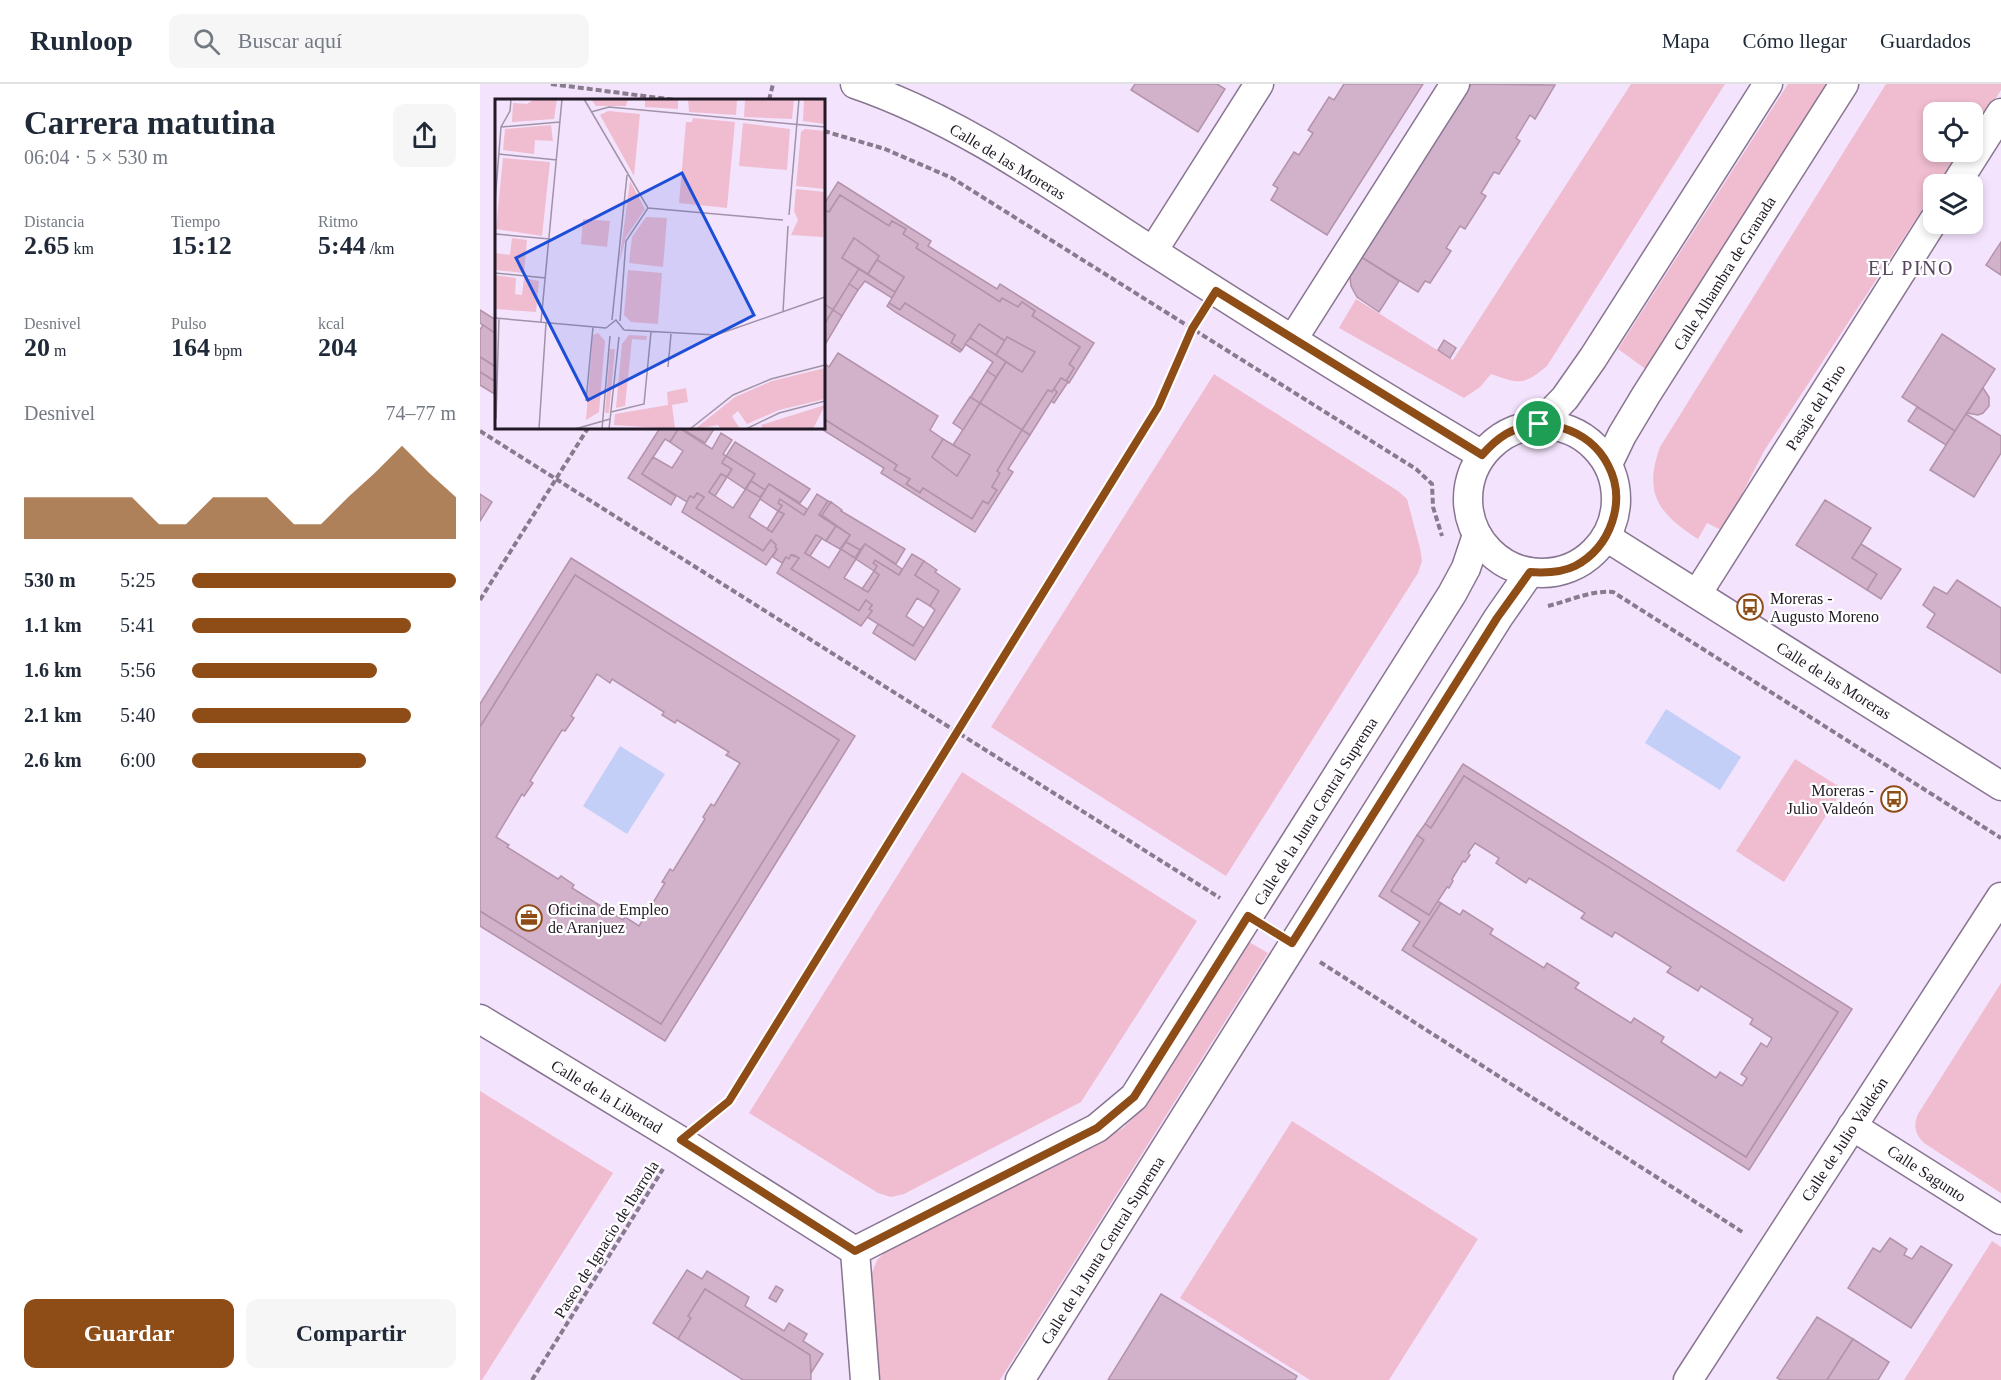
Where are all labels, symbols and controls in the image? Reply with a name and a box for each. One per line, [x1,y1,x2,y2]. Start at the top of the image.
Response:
search box [169,14,589,68]
text: Runloop [30,25,133,56]
icon: search [190,25,223,58]
text: Buscar aquí [238,28,342,53]
text: Mapa [1662,29,1710,53]
text: Cómo llegar [1743,29,1847,53]
text: Guardados [1880,29,1971,53]
inset map [495,99,825,429]
map controls [1923,102,1983,234]
button: locate [1923,102,1983,162]
button: share [393,104,456,167]
text: Carrera matutina [24,105,275,141]
street label: Calle de las Moreras [947,120,1069,203]
text: 06:04 · 5 × 530 m [24,146,168,168]
button: layers [1923,174,1983,234]
street label: Calle Alhambra de Granada [1670,193,1779,353]
text: Distancia [24,213,84,230]
text: Tiempo [171,213,220,230]
text: Ritmo [318,213,358,230]
text: 2.65 [24,231,70,260]
text: 15:12 [171,231,232,260]
text: 5:44 [318,231,366,260]
text: km [70,240,94,257]
text: /km [366,240,395,257]
district label: EL PINO [1868,257,1954,279]
text: Desnivel [24,315,81,332]
text: Pulso [171,315,207,332]
text: kcal [318,315,345,332]
text: 20 [24,333,50,362]
text: 164 [171,333,210,362]
text: 204 [318,333,357,362]
text: m [50,342,66,359]
text: bpm [210,342,242,359]
street label: Pasaje del Pino [1782,361,1849,454]
pin [1513,398,1564,449]
text: Desnivel [24,402,95,424]
text: 74–77 m [385,402,456,424]
icon: arrive [1522,407,1555,440]
text: 530 m [24,569,76,591]
text: 5:25 [120,569,156,591]
place label: Moreras - Augusto Moreno [1770,590,1879,626]
bus stop icon: Moreras - Augusto Moreno [1735,592,1765,622]
text: 1.1 km [24,614,82,636]
text: 5:41 [120,614,156,636]
street label: Calle de las Moreras [1773,638,1894,723]
text: 1.6 km [24,659,82,681]
text: 5:56 [120,659,156,681]
text: 2.1 km [24,704,82,726]
text: 5:40 [120,704,156,726]
street label: Calle de la Junta Central Suprema [1250,714,1381,909]
text: 2.6 km [24,749,82,771]
text: 6:00 [120,749,156,771]
place label: Moreras - Julio Valdeón [1787,782,1874,817]
bus stop icon: Moreras - Julio Valdeón [1879,784,1909,814]
place label: Oficina de Empleo de Aranjuez [548,901,669,937]
office icon: Oficina de Empleo de Aranjuez [514,903,544,933]
street label: Calle de la Libertad [548,1057,665,1136]
street label: Calle de Julio Valdeón [1798,1074,1891,1204]
street label: Calle Sagunto [1884,1142,1969,1206]
street label: Calle de la Junta Central Suprema [1037,1153,1168,1348]
street label: Paseo de Ignacio de Ibarrola [551,1158,663,1322]
button: Guardar [24,1299,234,1368]
button: Compartir [246,1299,456,1368]

